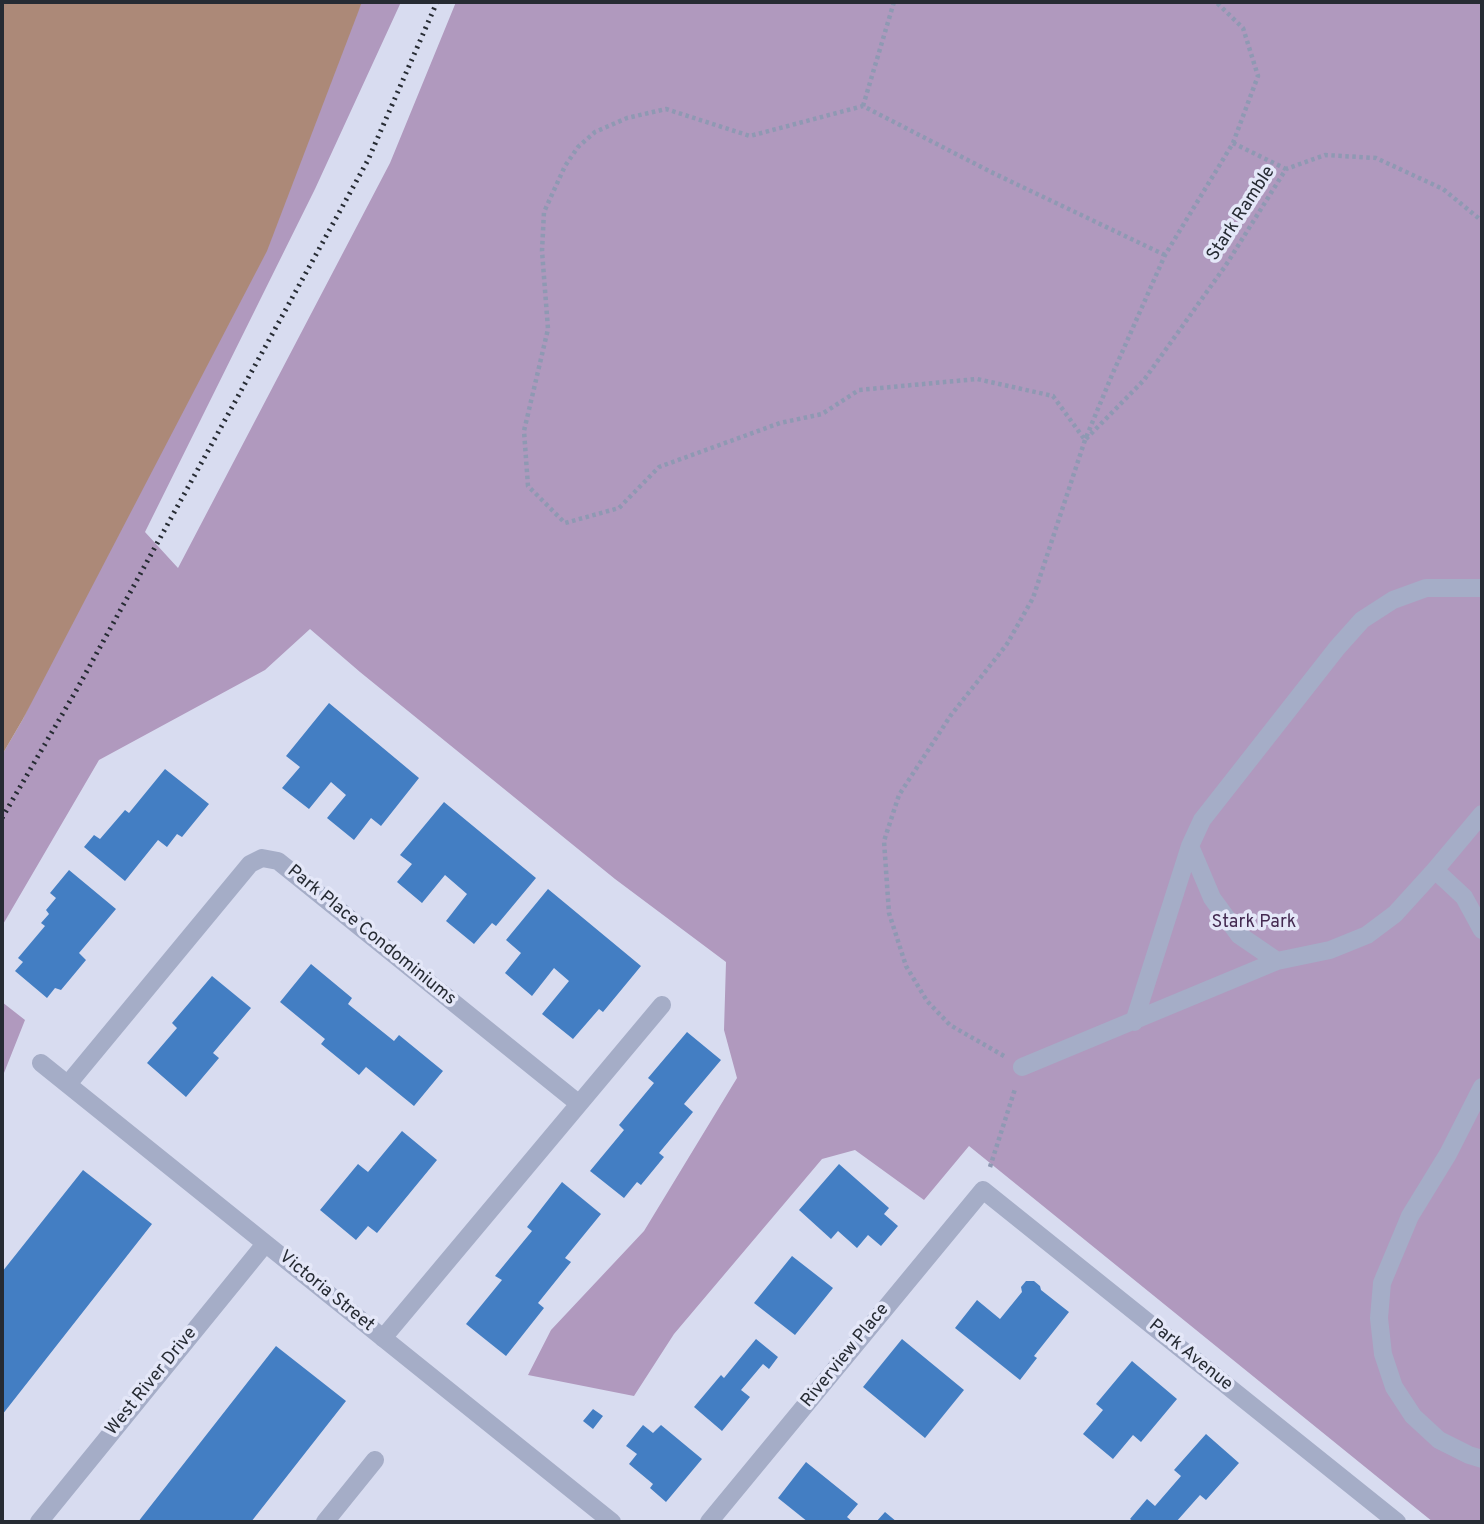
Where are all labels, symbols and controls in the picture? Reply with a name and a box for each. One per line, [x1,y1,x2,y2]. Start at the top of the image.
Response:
street label: Stark Ramble [1203,162,1281,266]
street label: Park Place Condominiums [282,861,460,1011]
park label: Stark Park [1212,912,1296,934]
street label: Victoria Street [274,1247,378,1337]
street label: Riverview Place [797,1300,895,1412]
street label: Park Avenue [1144,1316,1236,1396]
street label: West River Drive [102,1324,202,1440]

